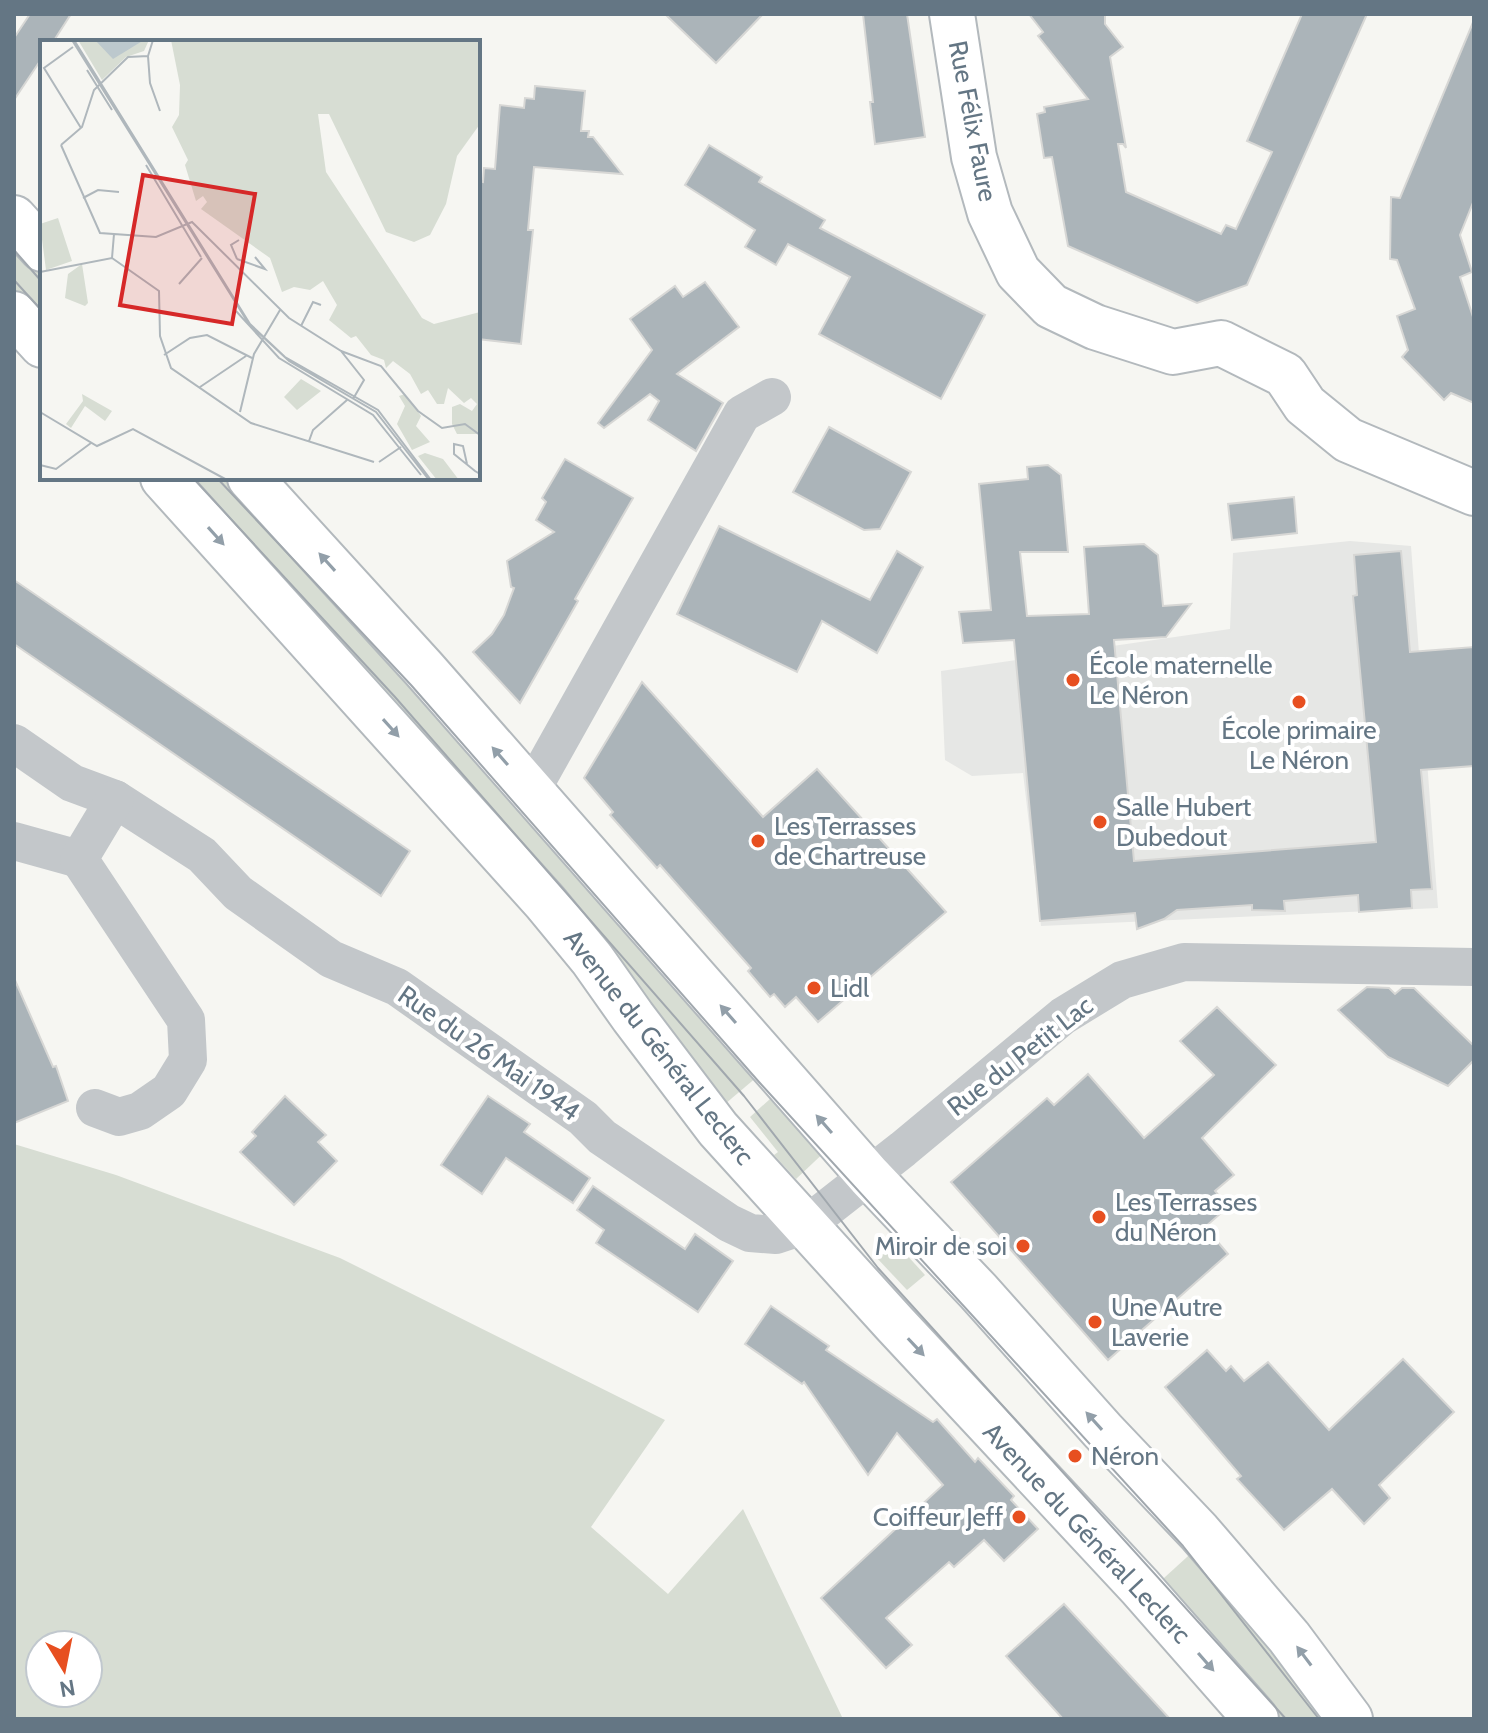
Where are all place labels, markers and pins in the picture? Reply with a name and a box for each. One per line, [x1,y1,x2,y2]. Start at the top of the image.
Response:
place label: École maternelle Le Néron [1089,649,1273,711]
marker: École maternelle Le Néron [1064,671,1082,689]
marker: École primaire Le Néron [1290,693,1308,711]
place label: École primaire Le Néron [1221,714,1377,776]
place label: Salle Hubert Dubedout [1116,791,1252,853]
place label: Les Terrasses de Chartreuse [774,810,926,872]
marker: Salle Hubert Dubedout [1091,813,1109,831]
marker: Les Terrasses de Chartreuse [749,832,767,850]
place label: Lidl [830,972,869,1004]
marker: Lidl [805,979,823,997]
place label: Les Terrasses du Néron [1115,1186,1257,1248]
marker: Les Terrasses du Néron [1090,1208,1108,1226]
place label: Miroir de soi [875,1230,1007,1262]
marker: Miroir de soi [1014,1237,1032,1255]
place label: Une Autre Laverie [1111,1291,1222,1353]
marker: Une Autre Laverie [1086,1313,1104,1331]
place label: Néron [1091,1440,1159,1472]
marker: Néron [1066,1447,1084,1465]
place label: Coiffeur Jeff [873,1501,1003,1533]
marker: Coiffeur Jeff [1010,1508,1028,1526]

